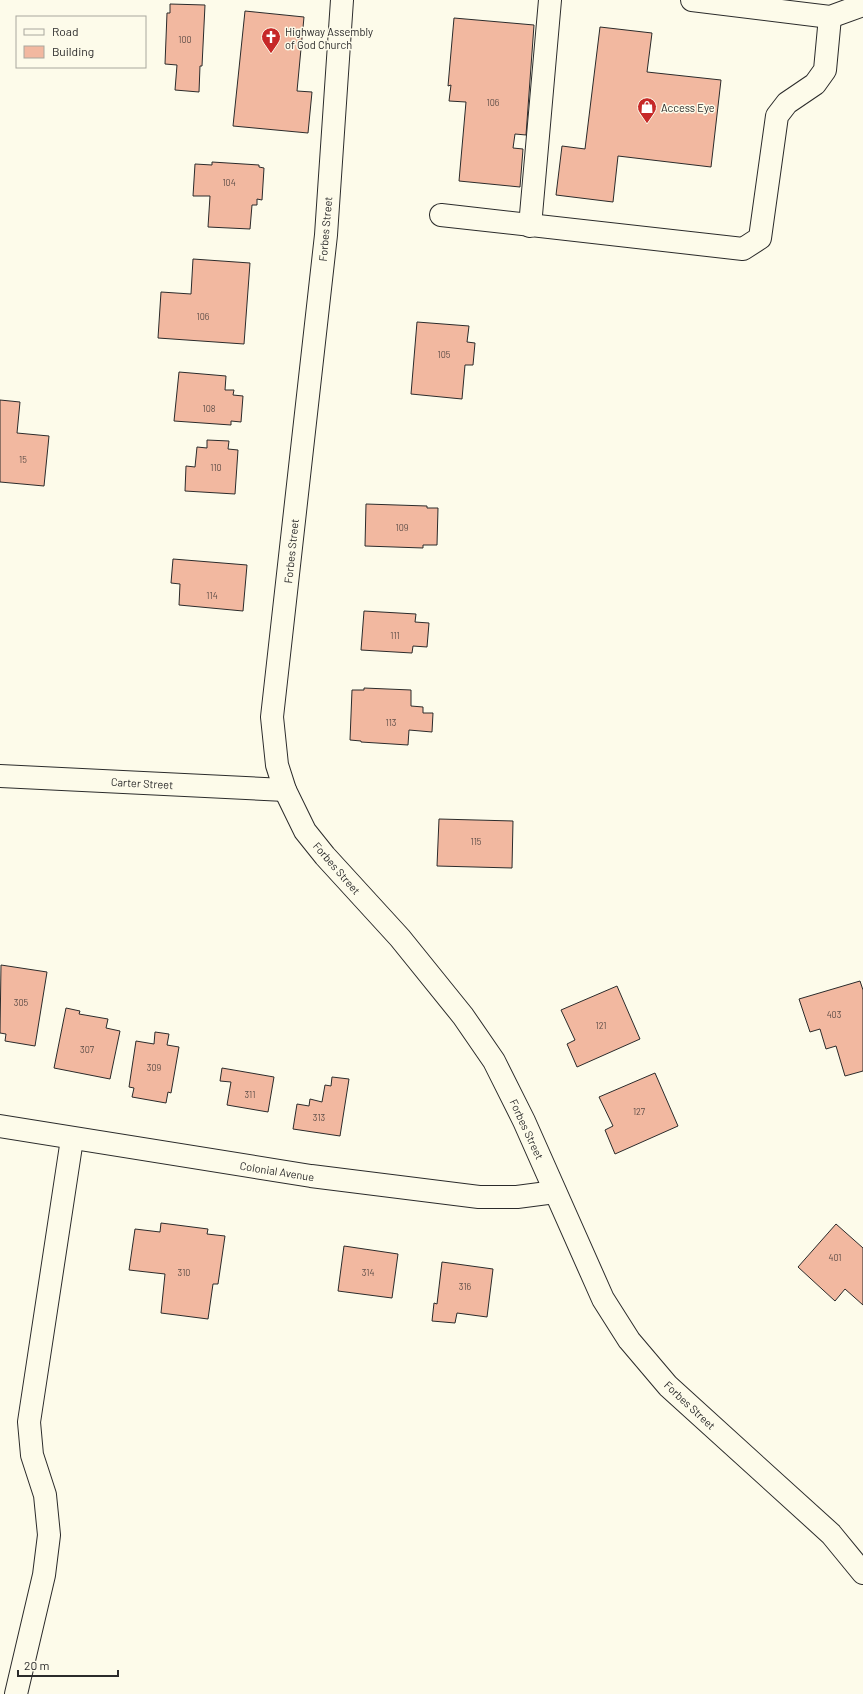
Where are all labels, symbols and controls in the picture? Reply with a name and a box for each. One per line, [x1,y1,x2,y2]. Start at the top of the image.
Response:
legend [16,16,146,68]
text: Road [52,24,79,38]
place label: Highway Assembly of God Church [285,25,373,51]
church icon: Highway Assembly of God Church [260,26,282,54]
house number: 100 [178,34,192,45]
text: Building [52,44,94,58]
shop icon: Access Eye [636,96,658,124]
house number: 106 [487,97,500,108]
place label: Access Eye [661,101,715,114]
house number: 104 [222,177,236,188]
street label: Forbes Street [316,196,334,262]
house number: 106 [197,311,210,322]
house number: 105 [438,349,451,360]
house number: 108 [203,403,216,414]
house number: 15 [19,454,27,465]
house number: 110 [210,462,222,473]
street label: Forbes Street [281,518,301,584]
house number: 109 [396,522,409,533]
house number: 114 [206,590,218,601]
house number: 111 [390,630,400,641]
house number: 113 [386,717,397,728]
street label: Carter Street [111,775,173,791]
house number: 115 [471,836,482,847]
street label: Forbes Street [311,839,363,897]
house number: 305 [14,997,29,1008]
house number: 403 [827,1009,842,1020]
house number: 121 [596,1020,607,1031]
house number: 307 [80,1044,95,1055]
house number: 309 [147,1062,162,1073]
house number: 311 [245,1089,255,1100]
street label: Forbes Street [507,1097,547,1161]
house number: 127 [633,1106,646,1117]
house number: 313 [313,1112,326,1123]
street label: Colonial Avenue [239,1159,315,1183]
house number: 401 [829,1252,841,1263]
house number: 310 [178,1267,190,1278]
house number: 314 [362,1267,374,1278]
house number: 316 [459,1281,472,1292]
street label: Forbes Street [662,1378,718,1432]
scale bar [18,1652,118,1678]
text: 20 m [24,1658,50,1672]

